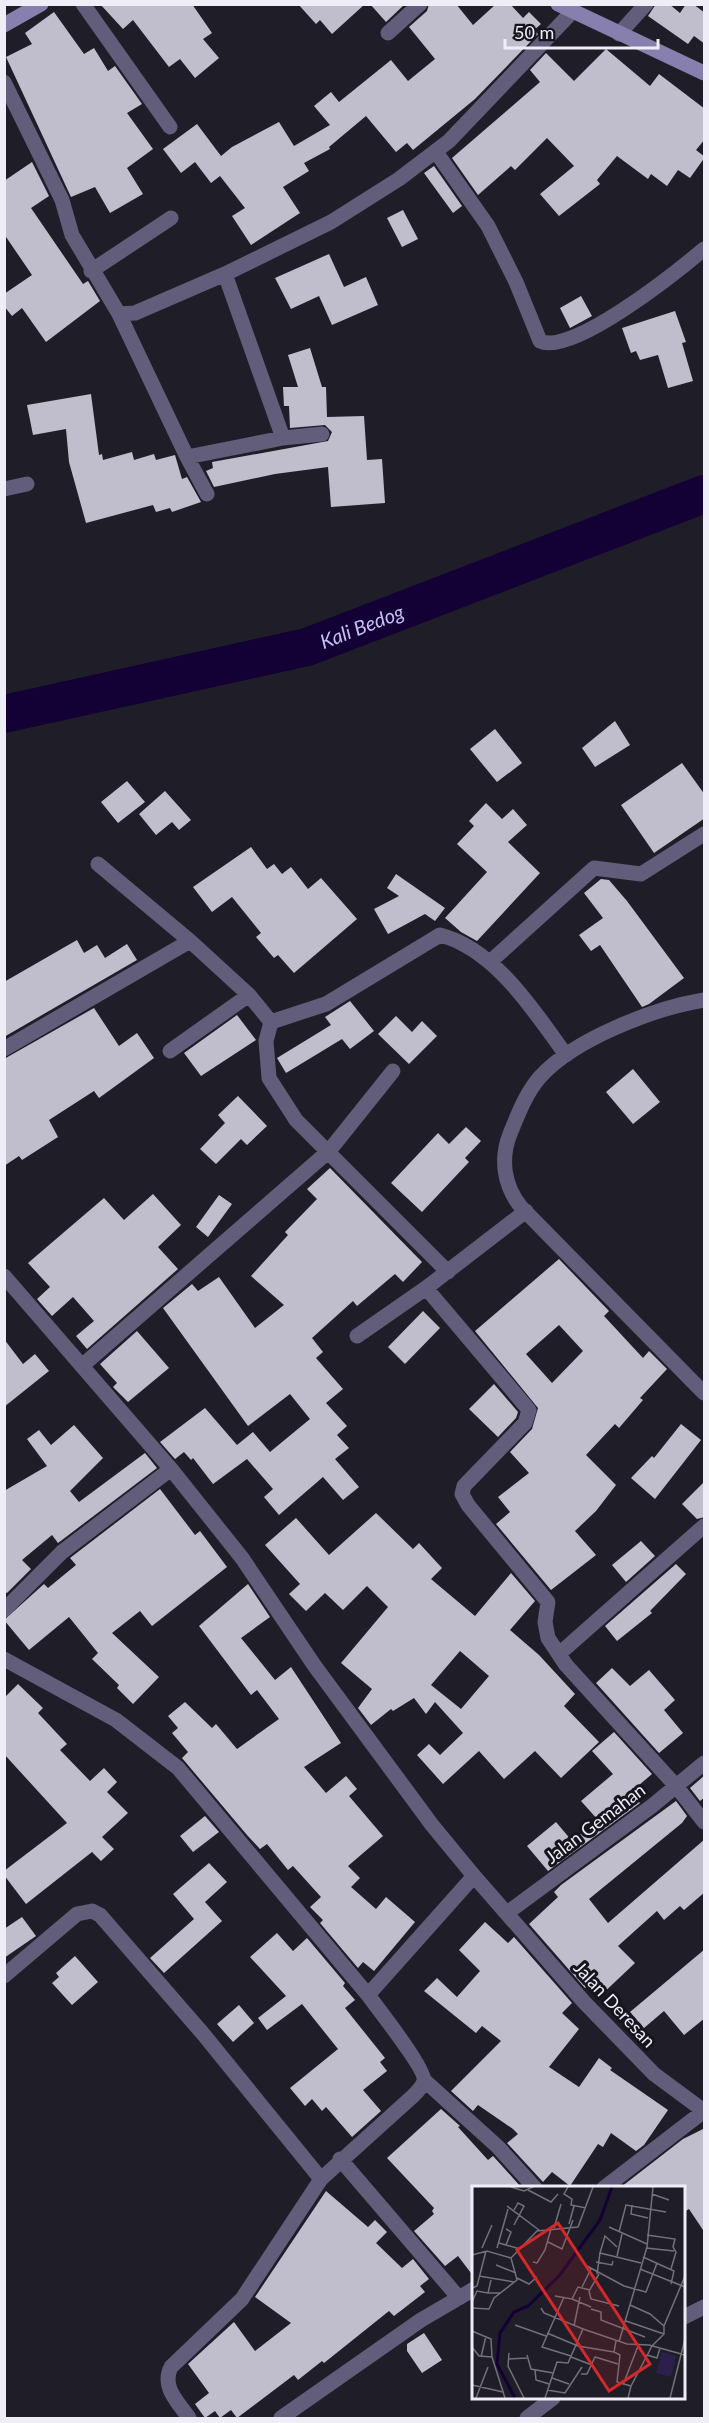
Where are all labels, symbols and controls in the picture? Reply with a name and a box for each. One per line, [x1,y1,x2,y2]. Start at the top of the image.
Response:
scale bar [505,12,658,50]
text: 50 m [514,21,554,43]
water label: Kali Bedog [316,599,407,653]
street label: Jalan Gemahan [541,1778,649,1868]
street label: Jalan Deresan [570,1956,660,2052]
inset map [472,2186,685,2399]

